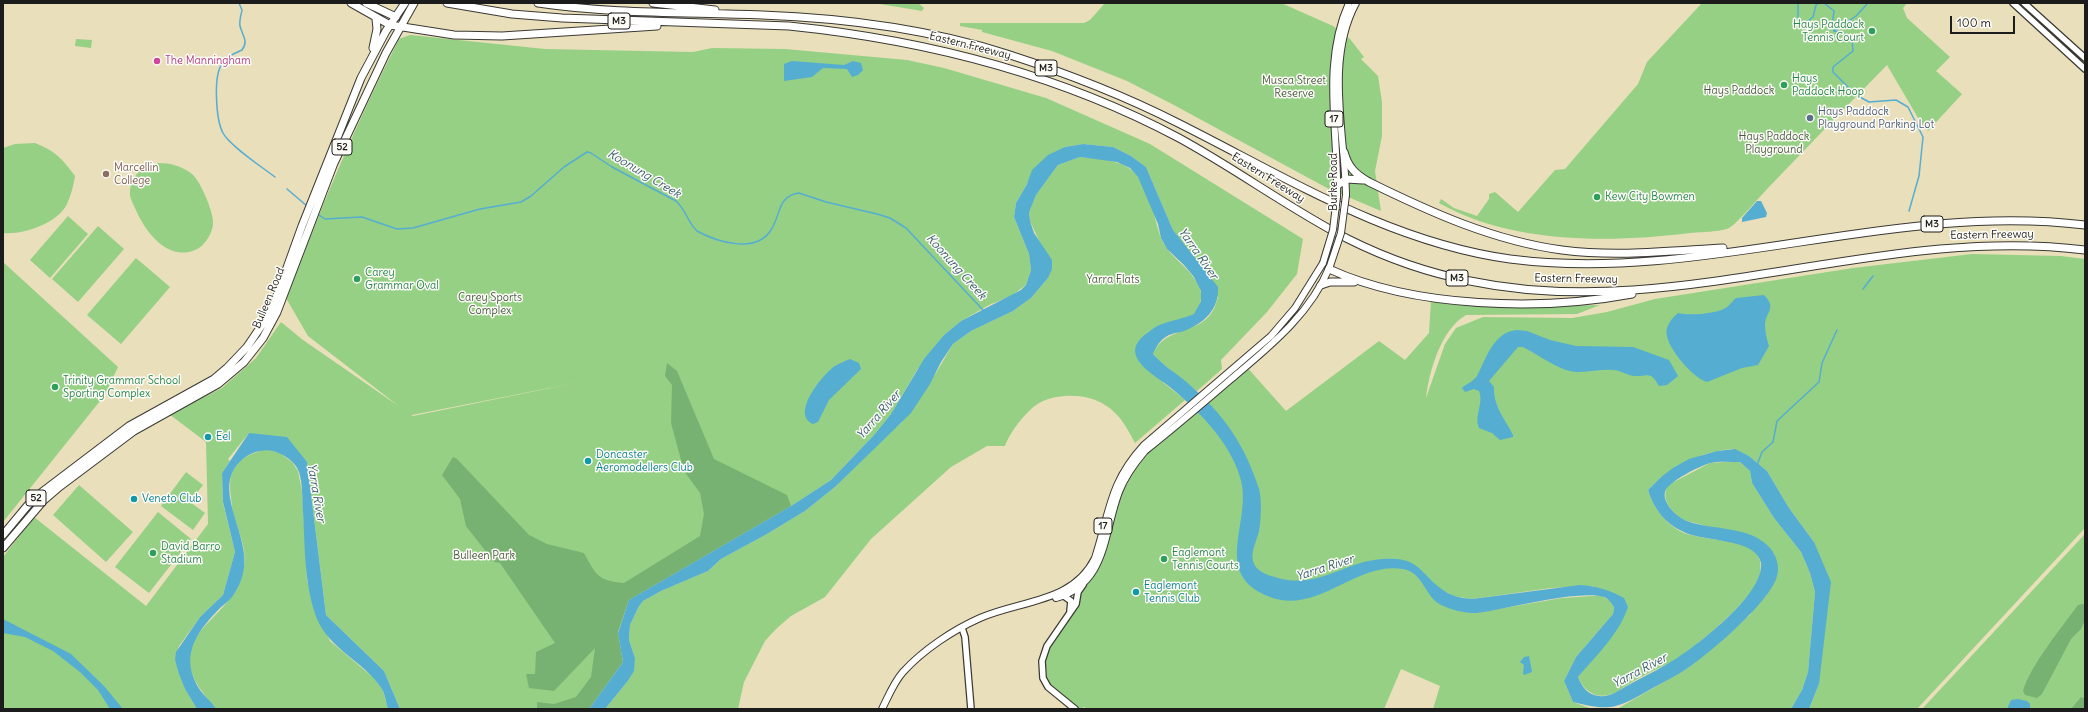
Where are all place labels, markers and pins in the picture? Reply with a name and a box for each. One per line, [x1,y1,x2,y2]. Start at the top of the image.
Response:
place label: Hays Paddock Tennis Court [1793,18,1864,44]
marker: Hays Paddock Tennis Court [1867,26,1877,36]
place label: The Manningham [165,54,251,68]
marker: The Manningham [152,56,162,66]
place label: Hays Paddock Hoop [1792,72,1864,98]
marker: Hays Paddock Hoop [1779,80,1789,90]
place label: Hays Paddock Playground Parking Lot [1818,105,1934,131]
marker: Hays Paddock Playground Parking Lot [1805,113,1815,123]
place label: Marcellin College [114,161,159,187]
marker: Marcellin College [101,169,111,179]
place label: Kew City Bowmen [1605,190,1695,204]
marker: Kew City Bowmen [1592,192,1602,202]
place label: Carey Grammar Oval [365,266,439,292]
marker: Carey Grammar Oval [352,274,362,284]
place label: Trinity Grammar School Sporting Complex [63,374,181,400]
marker: Trinity Grammar School Sporting Complex [50,382,60,392]
place label: Eel [216,430,231,444]
marker: Eel [203,432,213,442]
place label: Doncaster Aeromodellers Club [596,448,693,474]
marker: Doncaster Aeromodellers Club [583,456,593,466]
place label: Veneto Club [142,492,201,506]
marker: Veneto Club [129,494,139,504]
place label: David Barro Stadium [161,540,221,566]
place label: Eaglemont Tennis Courts [1172,546,1239,572]
marker: David Barro Stadium [148,548,158,558]
marker: Eaglemont Tennis Courts [1159,554,1169,564]
place label: Eaglemont Tennis Club [1144,579,1200,605]
marker: Eaglemont Tennis Club [1131,587,1141,597]

